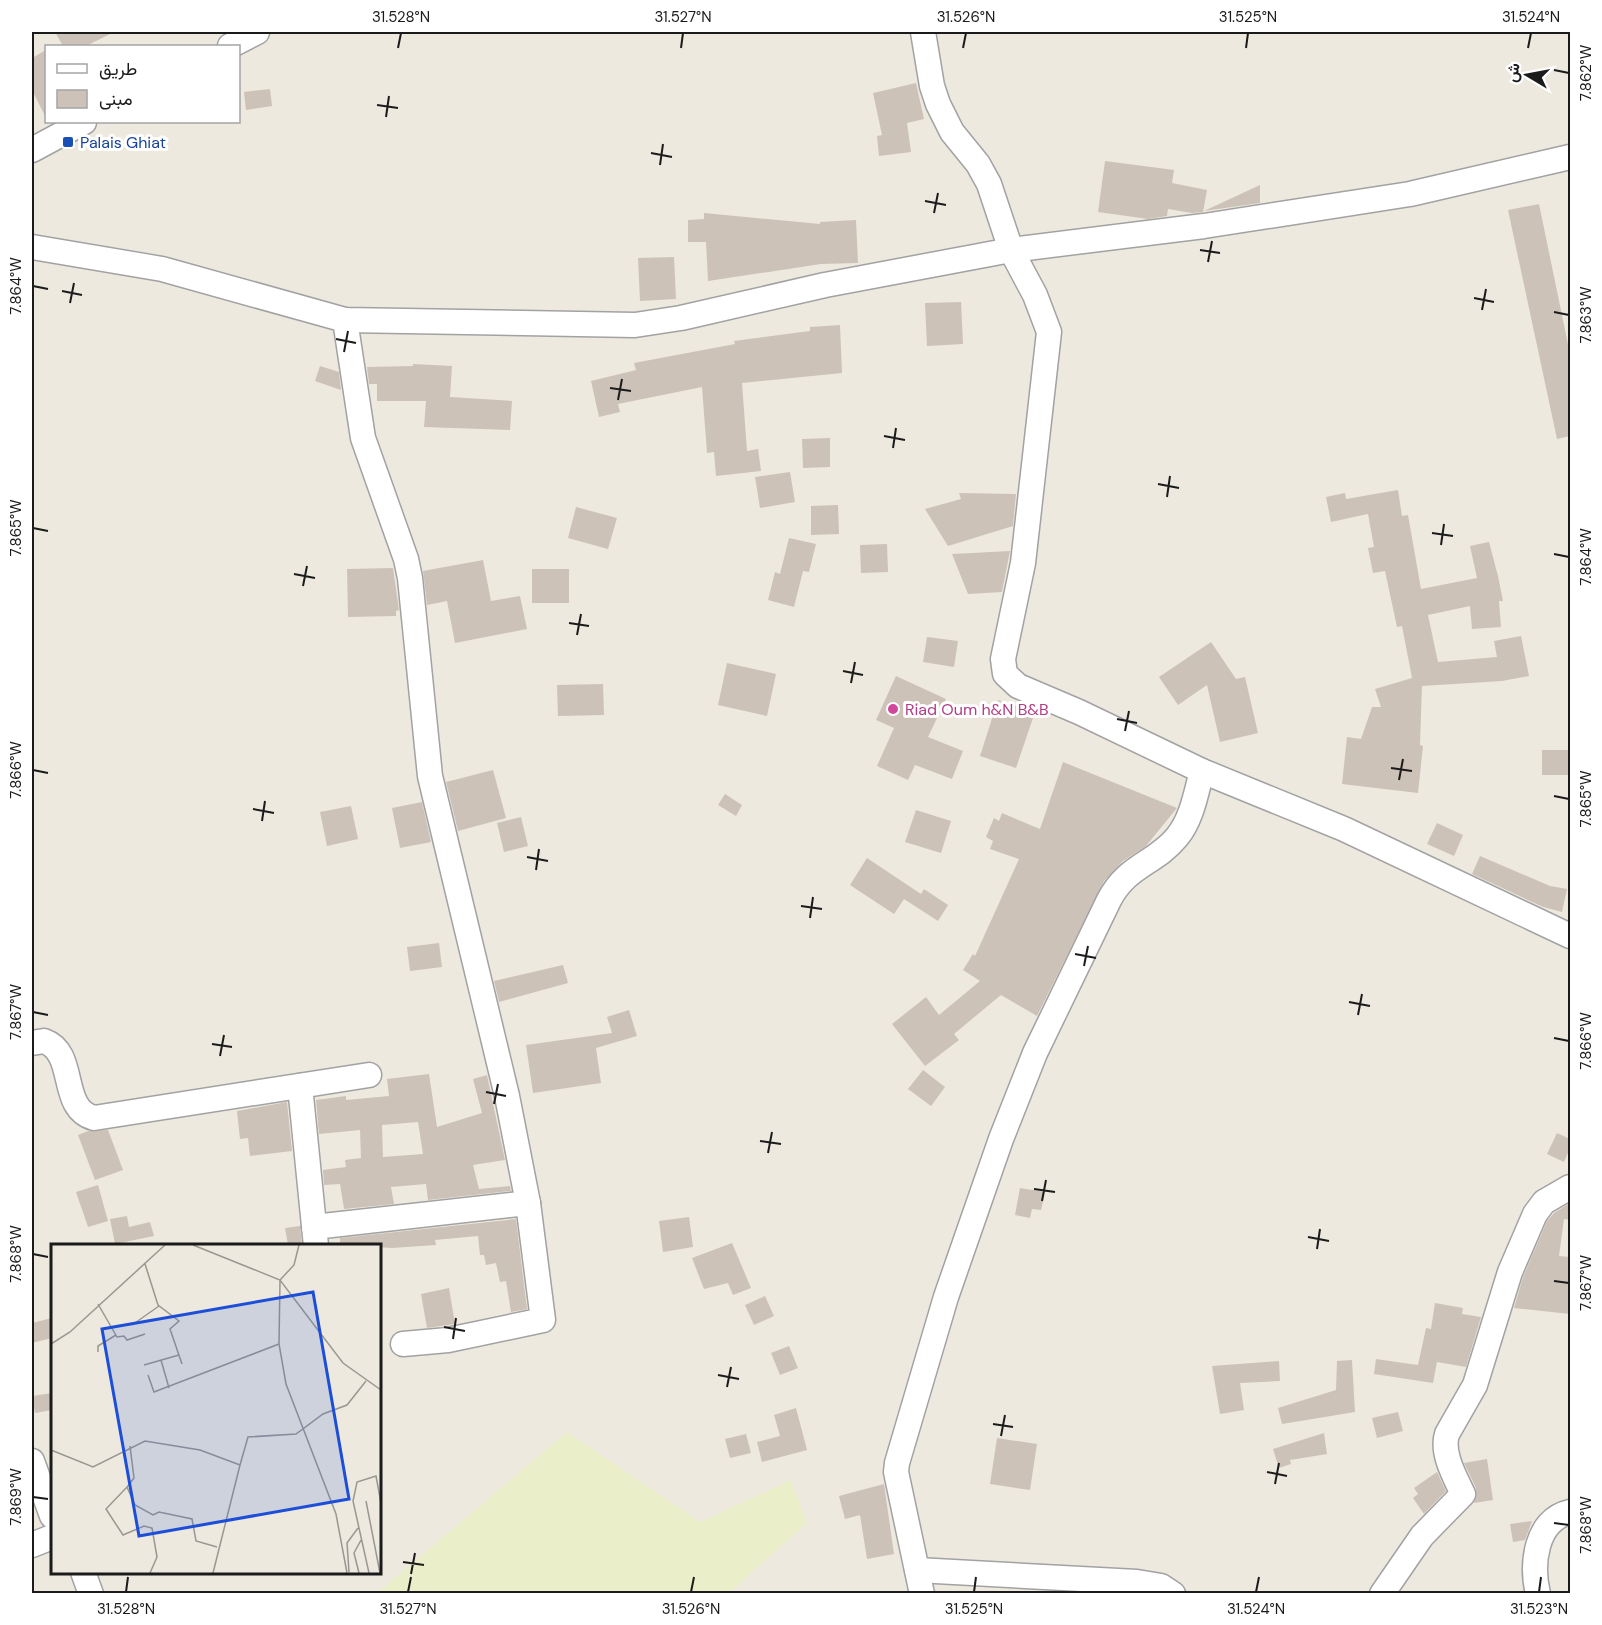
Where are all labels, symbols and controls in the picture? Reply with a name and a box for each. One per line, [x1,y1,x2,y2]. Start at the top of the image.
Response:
text: 31.528°N [372,7,430,27]
text: 31.527°N [654,7,712,27]
text: 31.526°N [937,7,995,27]
text: 31.525°N [1219,7,1277,27]
text: 31.524°N [1502,7,1560,27]
text: 7.862°W [1576,44,1596,101]
legend [45,45,240,123]
north arrow [1497,45,1557,105]
text: طريق [99,57,137,81]
text: ش [1501,61,1525,84]
text: مبنى [99,87,133,111]
place label: Palais Ghiat [80,132,166,153]
marker: Palais Ghiat [61,135,75,149]
text: 7.864°W [6,257,26,315]
text: 7.863°W [1576,286,1596,344]
text: 7.865°W [6,499,26,557]
text: 7.864°W [1576,528,1596,586]
place label: Riad Oum h&N B&B [905,699,1049,720]
marker: Riad Oum h&N B&B [886,702,900,716]
text: 7.866°W [6,741,26,799]
text: 7.865°W [1576,770,1596,828]
text: 7.867°W [6,984,26,1040]
text: 7.866°W [1576,1012,1596,1070]
text: 7.868°W [6,1225,26,1283]
inset map [51,1244,381,1574]
text: 7.867°W [1576,1255,1596,1311]
text: 7.869°W [6,1468,26,1526]
text: 7.868°W [1576,1496,1596,1554]
text: 31.528°N [97,1599,155,1619]
text: 31.527°N [379,1599,437,1619]
text: 31.526°N [662,1599,720,1619]
text: 31.525°N [945,1599,1003,1619]
text: 31.524°N [1227,1599,1285,1619]
text: 31.523°N [1510,1599,1568,1619]

